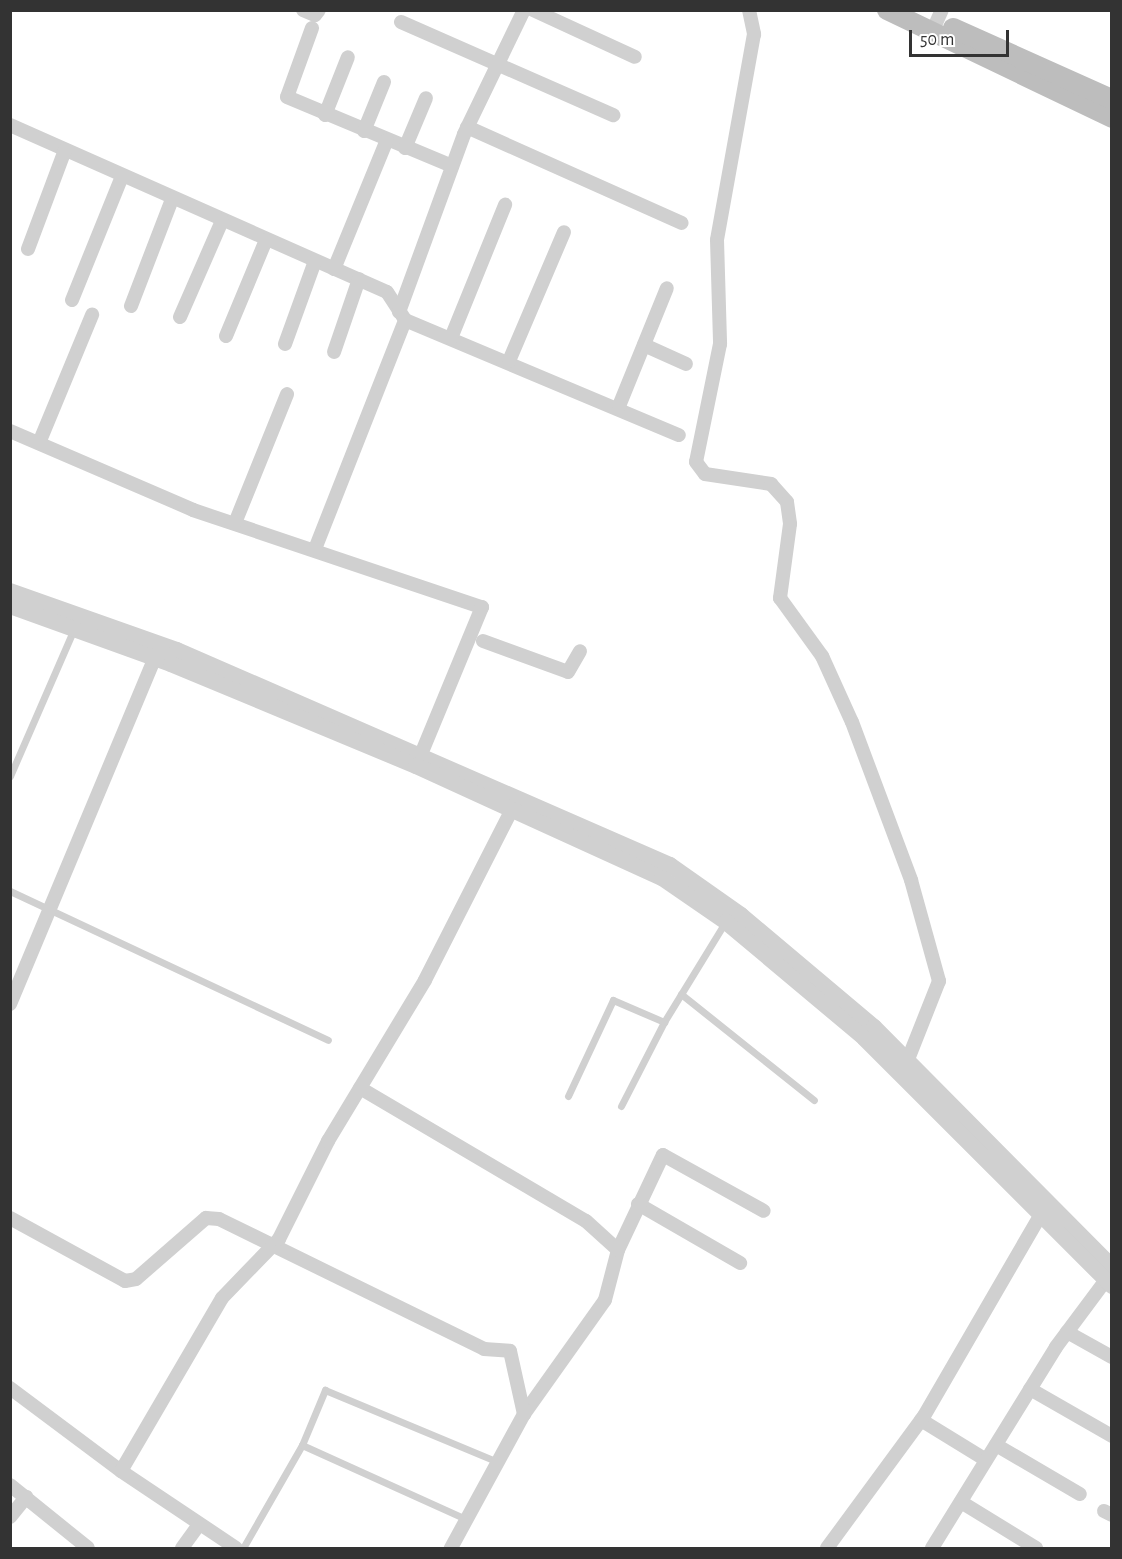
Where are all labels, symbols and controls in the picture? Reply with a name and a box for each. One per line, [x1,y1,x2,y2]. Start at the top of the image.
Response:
scale bar [912,18,1012,56]
text: 50 m [920,31,954,49]

